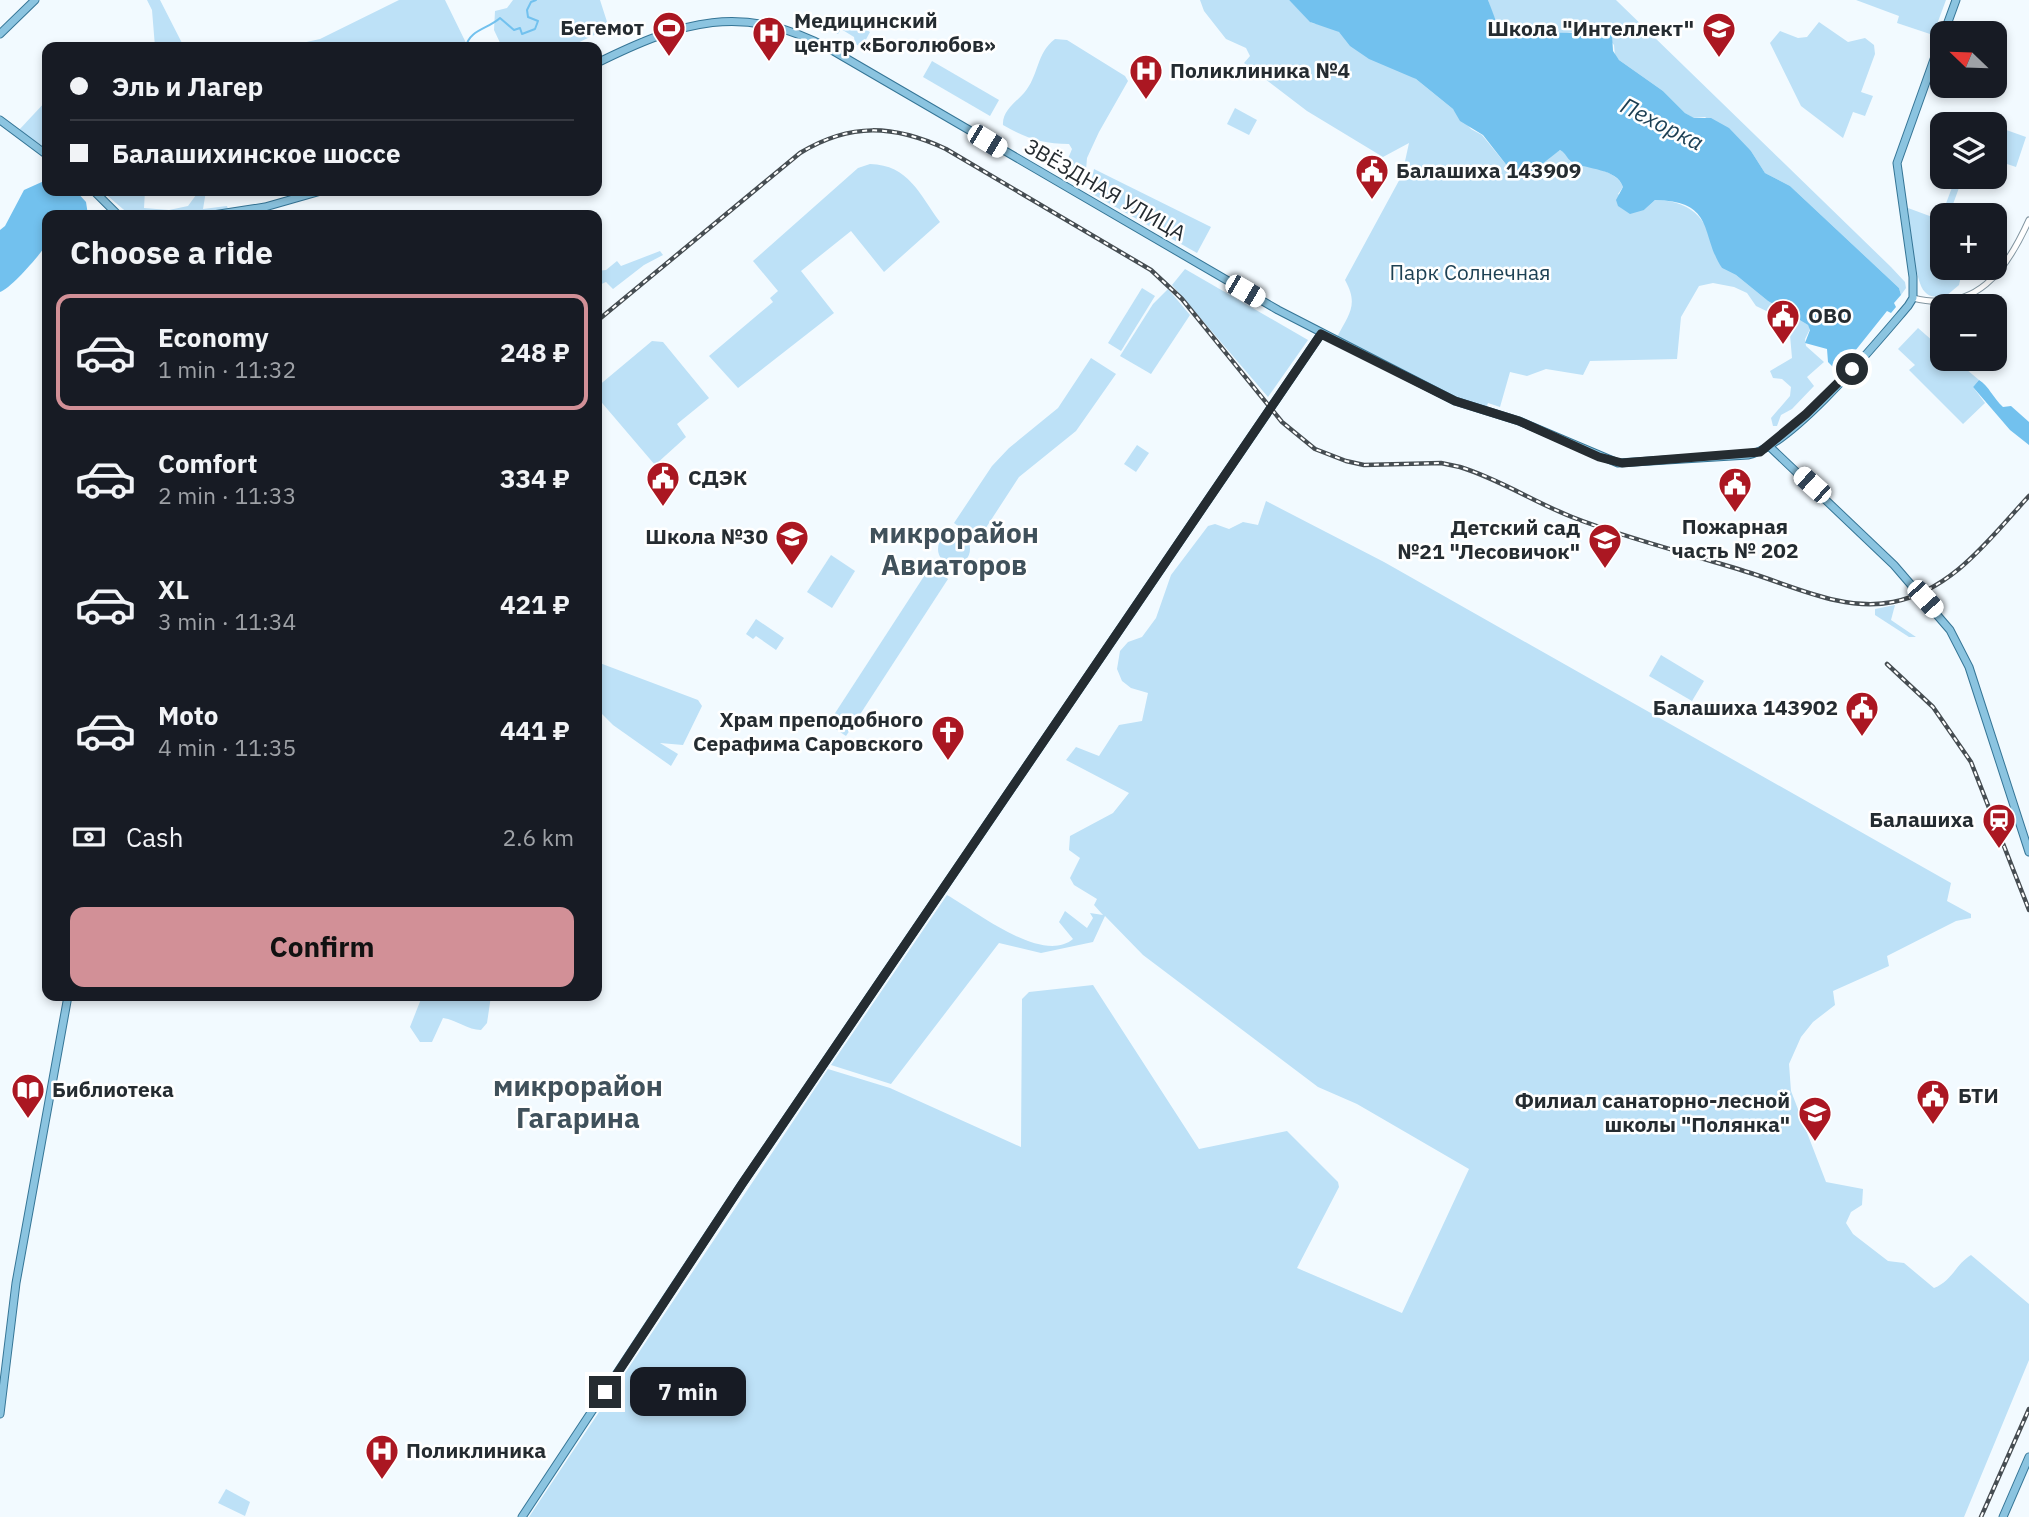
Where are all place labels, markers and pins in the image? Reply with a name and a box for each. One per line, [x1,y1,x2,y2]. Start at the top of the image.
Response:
place label: Медицинский центр «Боголюбов» [794,6,996,58]
sports icon: Бегемот [650,9,688,58]
school or university icon: Школа "Интеллект" [1700,10,1738,59]
place label: Бегемот [560,13,644,41]
hospital icon: Медицинский центр «Боголюбов» [750,14,788,63]
place label: Школа "Интеллект" [1487,14,1694,42]
hospital icon: Поликлиника №4 [1127,52,1165,101]
place label: Поликлиника №4 [1170,56,1350,84]
public building icon: Балашиха 143909 [1353,152,1391,201]
place label: Балашиха 143909 [1396,156,1581,184]
public building icon: ОВО [1764,297,1802,346]
place label: ОВО [1808,301,1852,329]
public building icon: СДЭК [644,459,682,508]
place label: СДЭК [688,463,747,491]
public building icon: Пожарная часть № 202 [1716,465,1754,514]
place label: Пожарная часть № 202 [1671,512,1799,564]
place label: Детский сад №21 "Лесовичок" [1397,513,1580,565]
school or university icon: Школа №30 [773,518,811,567]
school or university icon: Детский сад №21 "Лесовичок" [1586,521,1624,570]
place label: Школа №30 [645,522,768,550]
public building icon: Балашиха 143902 [1843,689,1881,738]
place label: Балашиха 143902 [1653,693,1838,721]
place label: Храм преподобного Серафима Саровского [693,705,923,757]
church icon: Храм преподобного Серафима Саровского [929,713,967,762]
station icon: Балашиха [1980,801,2018,850]
place label: Балашиха [1869,805,1974,833]
library icon: Библиотека [9,1071,47,1120]
place label: Библиотека [52,1075,174,1103]
public building icon: БТИ [1914,1077,1952,1126]
place label: БТИ [1958,1081,1999,1109]
place label: Филиал санаторно-лесной школы "Полянка" [1515,1086,1790,1138]
school or university icon: Филиал санаторно-лесной школы "Полянка" [1796,1094,1834,1143]
hospital icon: Поликлиника [363,1432,401,1481]
place label: Поликлиника [406,1436,546,1464]

